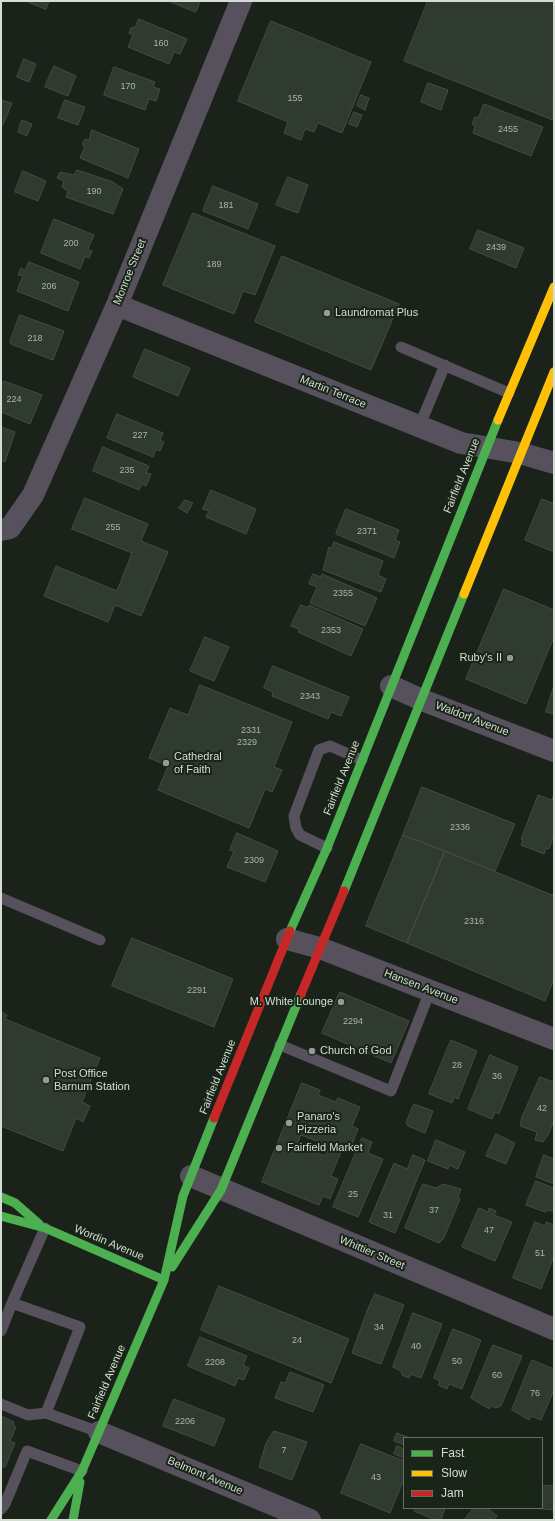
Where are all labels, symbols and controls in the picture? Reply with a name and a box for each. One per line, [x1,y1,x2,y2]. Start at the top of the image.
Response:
house number: 160 [153,39,169,49]
house number: 170 [120,82,136,92]
house number: 155 [287,94,303,104]
house number: 2455 [498,125,518,135]
house number: 190 [86,187,102,197]
house number: 181 [218,201,234,211]
street label: Monroe Street [111,237,149,307]
house number: 200 [63,239,79,249]
house number: 2439 [486,243,506,253]
house number: 189 [206,260,222,270]
house number: 206 [41,282,57,292]
place label: Laundromat Plus [335,306,418,320]
marker: Laundromat Plus [322,308,332,318]
house number: 218 [27,334,43,344]
street label: Martin Terrace [298,373,368,411]
house number: 224 [6,395,22,405]
house number: 227 [132,431,148,441]
street label: Fairfield Avenue [441,437,483,515]
house number: 235 [119,466,135,476]
house number: 255 [105,523,121,533]
house number: 2371 [357,527,377,537]
house number: 2355 [333,589,353,599]
house number: 2353 [321,626,341,636]
place label: Ruby's II [460,651,502,665]
marker: Ruby's II [505,653,515,663]
house number: 2343 [300,692,320,702]
street label: Waldorf Avenue [433,699,511,739]
house number: 2331 [241,726,261,736]
house number: 2329 [237,738,257,748]
street label: Fairfield Avenue [321,739,363,817]
place label: Cathedral of Faith [174,750,222,776]
marker: Cathedral of Faith [161,758,171,768]
house number: 2336 [450,823,470,833]
house number: 2309 [244,856,264,866]
house number: 2316 [464,917,484,927]
street label: Hansen Avenue [382,967,460,1007]
house number: 2291 [187,986,207,996]
place label: M. White Lounge [250,995,333,1009]
marker: M. White Lounge [336,997,346,1007]
house number: 2294 [343,1017,363,1027]
street label: Fairfield Avenue [197,1038,239,1116]
place label: Church of God [320,1044,392,1058]
marker: Church of God [307,1046,317,1056]
house number: 28 [452,1061,462,1071]
place label: Post Office Barnum Station [54,1067,130,1093]
house number: 36 [492,1072,502,1082]
marker: Post Office Barnum Station [41,1075,51,1085]
house number: 42 [537,1104,547,1114]
place label: Panaro's Pizzeria [297,1110,340,1136]
marker: Panaro's Pizzeria [284,1118,294,1128]
place label: Fairfield Market [287,1141,363,1155]
marker: Fairfield Market [274,1143,284,1153]
house number: 25 [348,1190,358,1200]
house number: 37 [429,1206,439,1216]
house number: 31 [383,1211,393,1221]
street label: Wordin Avenue [72,1222,146,1264]
house number: 47 [484,1226,494,1236]
street label: Whittier Street [337,1233,407,1273]
house number: 51 [535,1249,545,1259]
house number: 34 [374,1323,384,1333]
house number: 24 [292,1336,302,1346]
house number: 40 [411,1342,421,1352]
street label: Fairfield Avenue [85,1343,129,1421]
house number: 50 [452,1357,462,1367]
house number: 2208 [205,1358,225,1368]
house number: 60 [492,1371,502,1381]
house number: 76 [530,1389,540,1399]
house number: 2206 [175,1417,195,1427]
legend [403,1437,543,1509]
house number: 7 [281,1446,287,1456]
text: Fast [441,1446,464,1460]
street label: Belmont Avenue [165,1454,245,1498]
text: Slow [441,1466,467,1480]
house number: 43 [371,1473,381,1483]
text: Jam [441,1486,464,1500]

